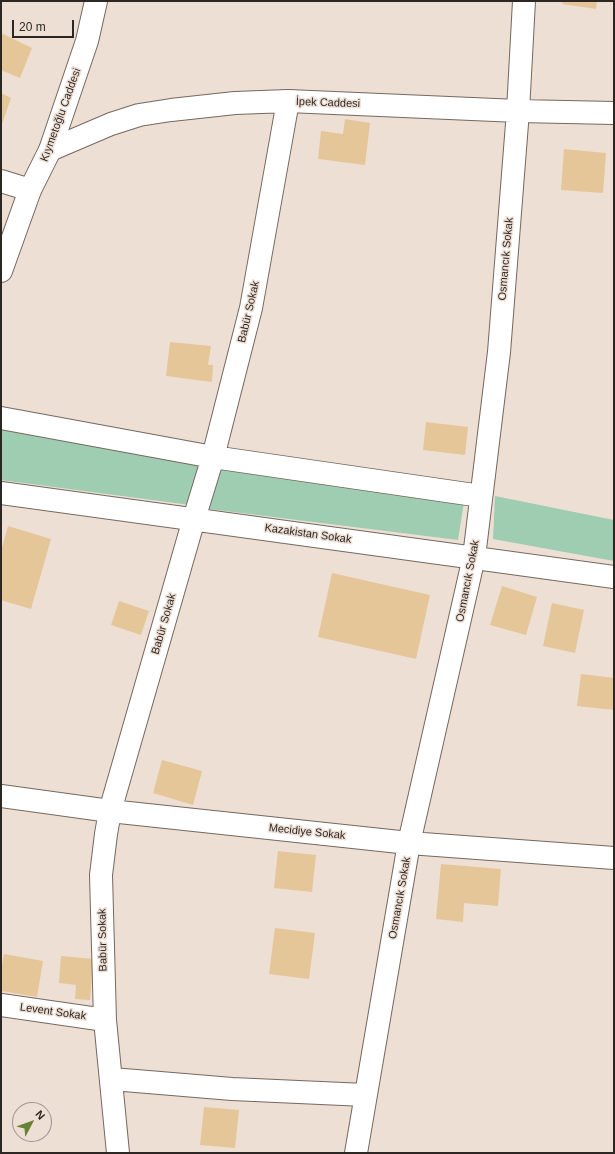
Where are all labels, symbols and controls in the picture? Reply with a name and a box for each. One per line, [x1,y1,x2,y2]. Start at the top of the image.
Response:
scale bar [14,12,76,38]
text: 20 m [19,20,46,34]
street label: Kıymetoğlu Caddesi [38,66,84,164]
street label: İpek Caddesi [296,95,360,111]
street label: Osmancık Sokak [496,217,516,301]
street label: Babür Sokak [235,280,263,344]
street label: Kazakistan Sokak [264,521,352,547]
street label: Osmancık Sokak [454,539,482,623]
street label: Babür Sokak [149,592,179,656]
street label: Mecidiye Sokak [268,821,346,843]
street label: Osmancık Sokak [386,856,414,940]
street label: Babür Sokak [96,908,110,972]
street label: Levent Sokak [19,1001,87,1023]
north arrow [12,1102,52,1142]
text: N [33,1108,47,1122]

